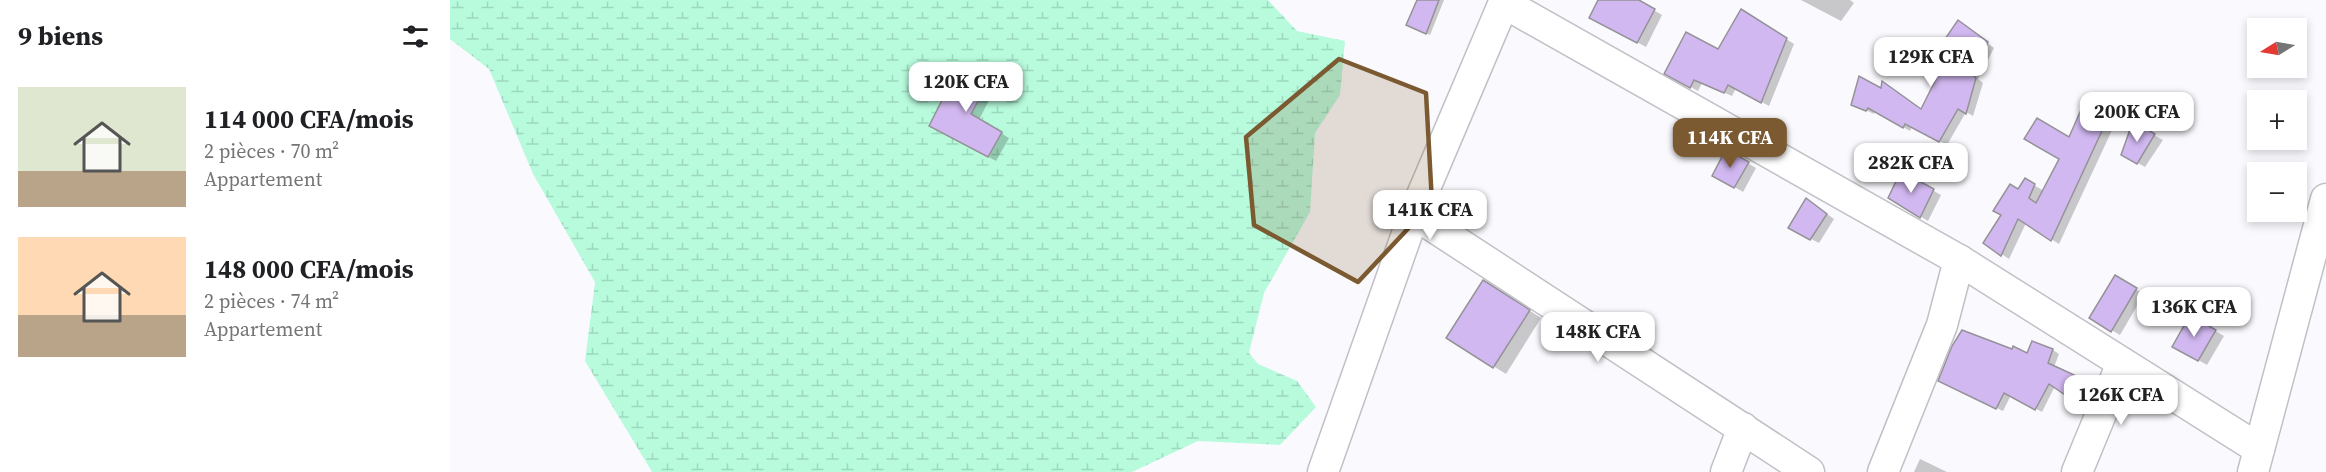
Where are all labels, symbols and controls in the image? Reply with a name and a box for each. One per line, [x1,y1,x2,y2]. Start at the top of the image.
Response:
text: 9 biens [18,18,103,54]
north arrow [2247,18,2307,78]
map controls [2247,18,2307,222]
icon: filters [399,20,432,53]
pin: 129K CFA [1869,37,1993,88]
text: 129K CFA [1888,42,1974,70]
pin: 120K CFA [904,62,1028,113]
text: 120K CFA [923,67,1009,95]
button: + [2247,90,2307,150]
pin: 200K CFA [2075,92,2199,143]
text: 200K CFA [2094,97,2180,125]
text: 114 000 CFA/mois [204,101,414,137]
icon: home [66,111,138,183]
pin: 114K CFA [1668,118,1792,169]
text: 114K CFA [1687,123,1773,151]
text: 2 pièces · 70 m² [204,137,339,165]
pin: 282K CFA [1849,143,1973,194]
text: 282K CFA [1868,148,1954,176]
button: − [2247,162,2307,222]
text: Appartement [204,165,322,193]
pin: 141K CFA [1368,190,1492,241]
text: 141K CFA [1387,195,1473,223]
text: 148 000 CFA/mois [204,251,414,287]
icon: home [66,261,138,333]
text: 2 pièces · 74 m² [204,287,339,315]
pin: 136K CFA [2132,287,2256,338]
text: 136K CFA [2151,292,2237,320]
pin: 148K CFA [1536,312,1660,363]
text: Appartement [204,315,322,343]
text: 148K CFA [1555,317,1641,345]
pin: 126K CFA [2059,375,2183,426]
text: 126K CFA [2078,380,2164,408]

